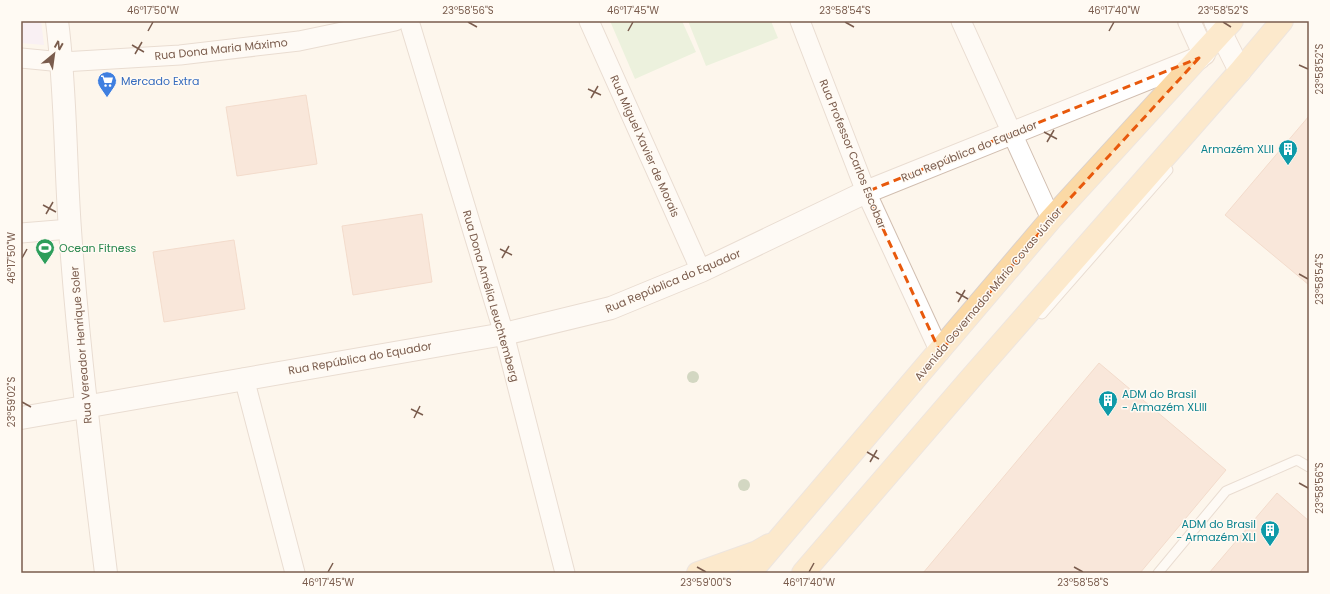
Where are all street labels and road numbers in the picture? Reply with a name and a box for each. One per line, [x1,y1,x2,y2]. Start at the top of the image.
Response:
street label: Rua Dona Maria Máximo [154,34,288,64]
street label: Rua Miguel Xavier de Morais [606,72,684,220]
street label: Rua Professor Carlos Escobar [816,77,890,231]
street label: Rua República do Equador [899,116,1039,186]
street label: Avenida Governador Mário Covas Júnior [911,204,1065,384]
street label: Rua Dona Amélia Leuchtemberg [459,208,523,384]
street label: Rua República do Equador [603,245,743,317]
street label: Rua Vereador Henrique Soler [66,266,96,424]
street label: Rua República do Equador [287,337,433,379]

